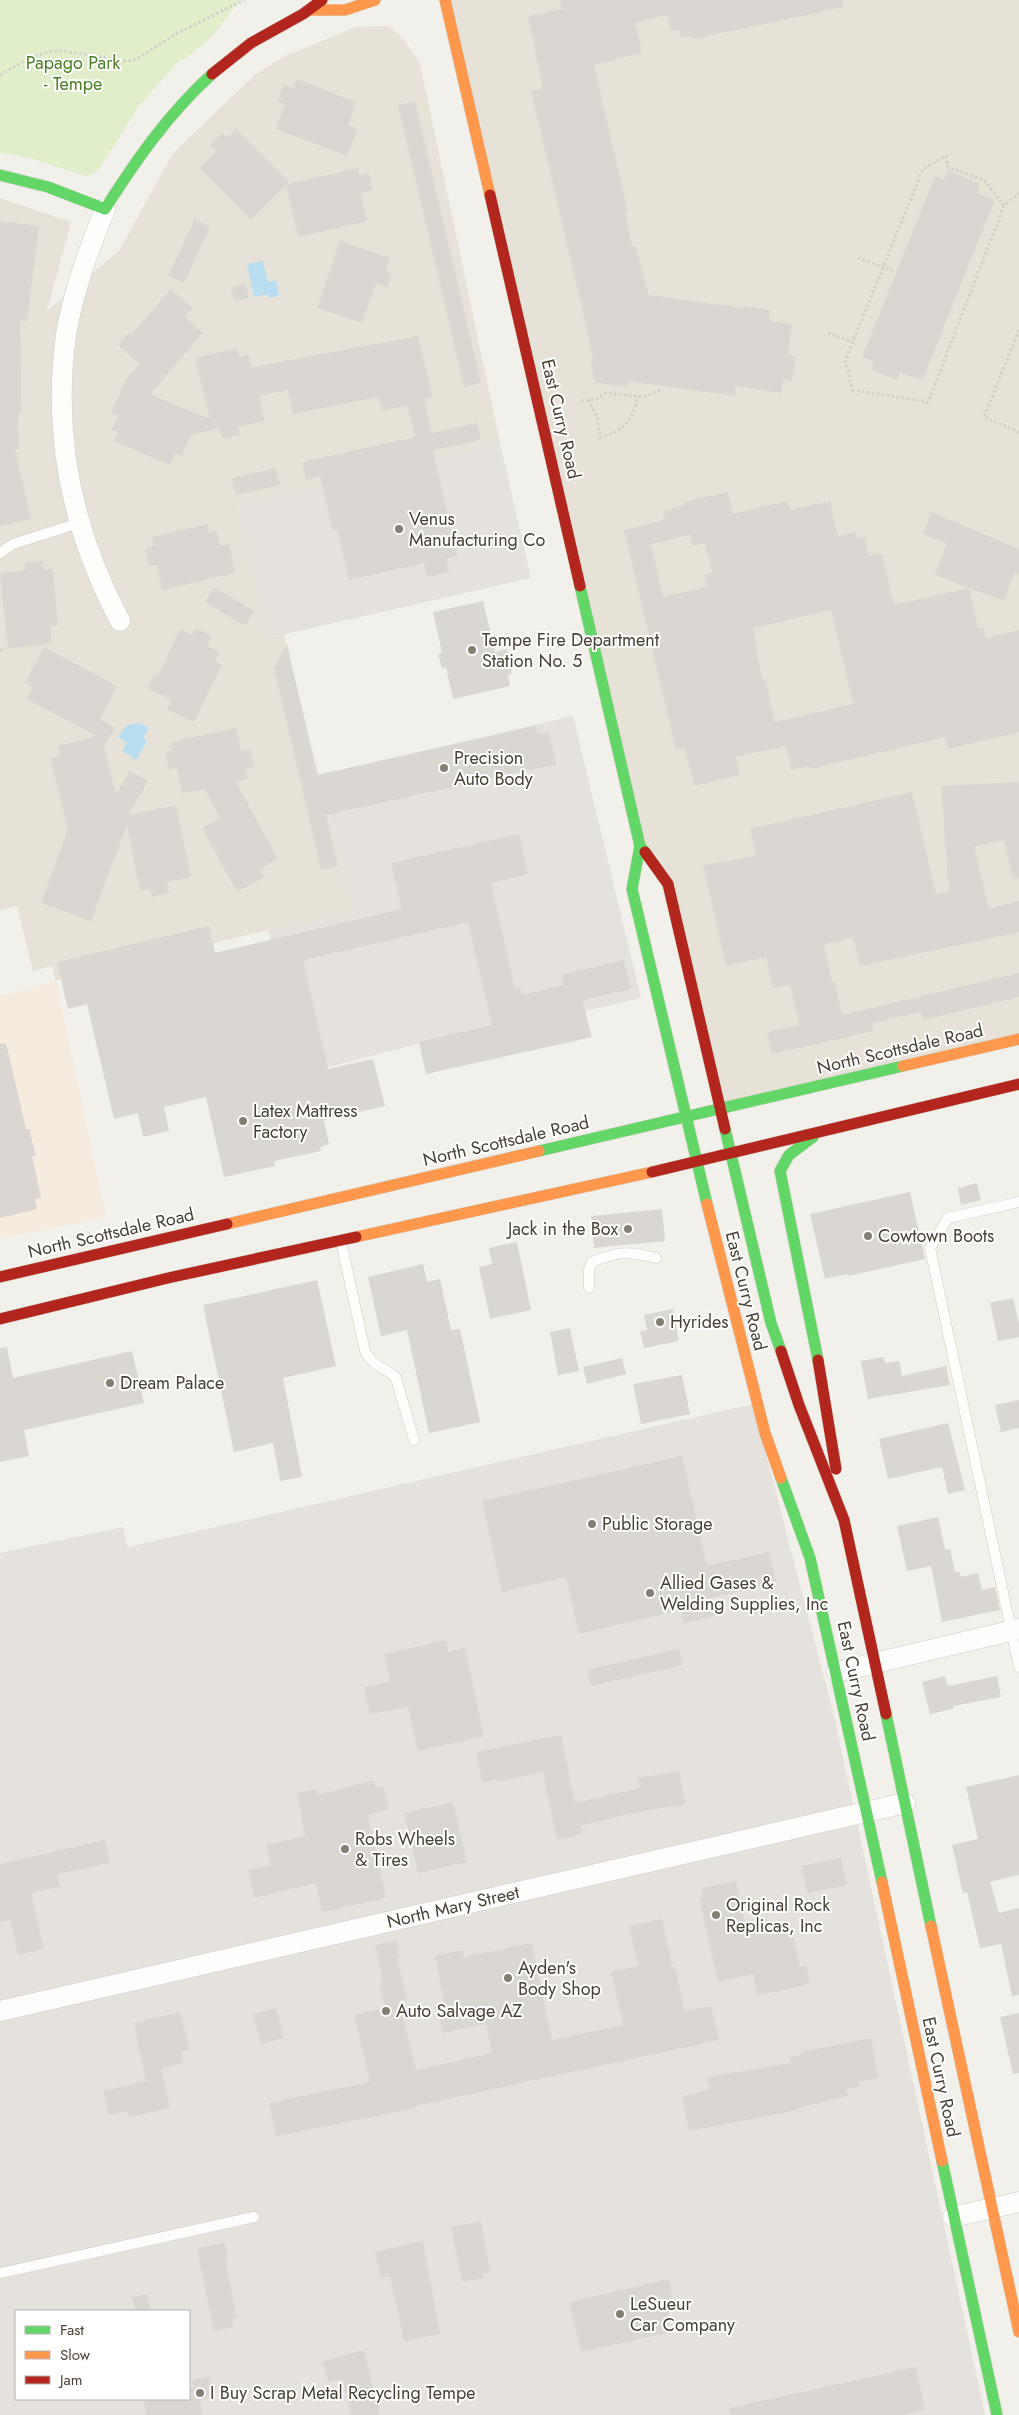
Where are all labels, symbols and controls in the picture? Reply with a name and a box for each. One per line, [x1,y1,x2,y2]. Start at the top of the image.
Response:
park label: Papago Park - Tempe [26,50,120,97]
street label: East Curry Road [535,356,587,482]
place label: Venus Manufacturing Co [409,506,546,553]
marker: Venus Manufacturing Co [393,523,405,535]
place label: Tempe Fire Department Station No. 5 [482,627,660,674]
marker: Tempe Fire Department Station No. 5 [466,644,478,656]
place label: Precision Auto Body [454,745,533,792]
marker: Precision Auto Body [438,762,450,774]
street label: North Scottsdale Road [814,1017,986,1081]
place label: Latex Mattress Factory [253,1098,358,1145]
street label: North Scottsdale Road [420,1109,592,1173]
marker: Latex Mattress Factory [237,1115,249,1127]
street label: North Scottsdale Road [25,1201,197,1265]
place label: Jack in the Box [506,1216,618,1242]
marker: Jack in the Box [622,1223,634,1235]
place label: Cowtown Boots [878,1223,994,1249]
street label: East Curry Road [719,1228,773,1354]
marker: Cowtown Boots [862,1230,874,1242]
place label: Hyrides [670,1309,728,1335]
marker: Hyrides [654,1316,666,1328]
place label: Dream Palace [120,1370,224,1396]
marker: Dream Palace [104,1377,116,1389]
place label: Public Storage [602,1511,712,1537]
marker: Public Storage [586,1518,598,1530]
place label: Allied Gases & Welding Supplies, Inc [660,1570,828,1617]
marker: Allied Gases & Welding Supplies, Inc [644,1587,656,1599]
street label: East Curry Road [831,1618,881,1744]
place label: Robs Wheels & Tires [355,1826,455,1873]
marker: Robs Wheels & Tires [339,1843,351,1855]
street label: North Mary Street [384,1879,523,1935]
place label: Original Rock Replicas, Inc [726,1892,830,1939]
marker: Original Rock Replicas, Inc [710,1909,722,1921]
place label: Ayden's Body Shop [518,1955,601,2002]
marker: Ayden's Body Shop [502,1972,514,1984]
place label: Auto Salvage AZ [396,1998,523,2024]
marker: Auto Salvage AZ [380,2005,392,2017]
street label: East Curry Road [916,2014,966,2140]
place label: LeSueur Car Company [630,2291,735,2338]
marker: LeSueur Car Company [614,2308,626,2320]
legend [15,2310,190,2400]
text: Fast [60,2319,84,2341]
text: Slow [60,2344,91,2366]
text: Jam [58,2369,83,2391]
place label: I Buy Scrap Metal Recycling Tempe [210,2380,476,2406]
marker: I Buy Scrap Metal Recycling Tempe [194,2387,206,2399]

